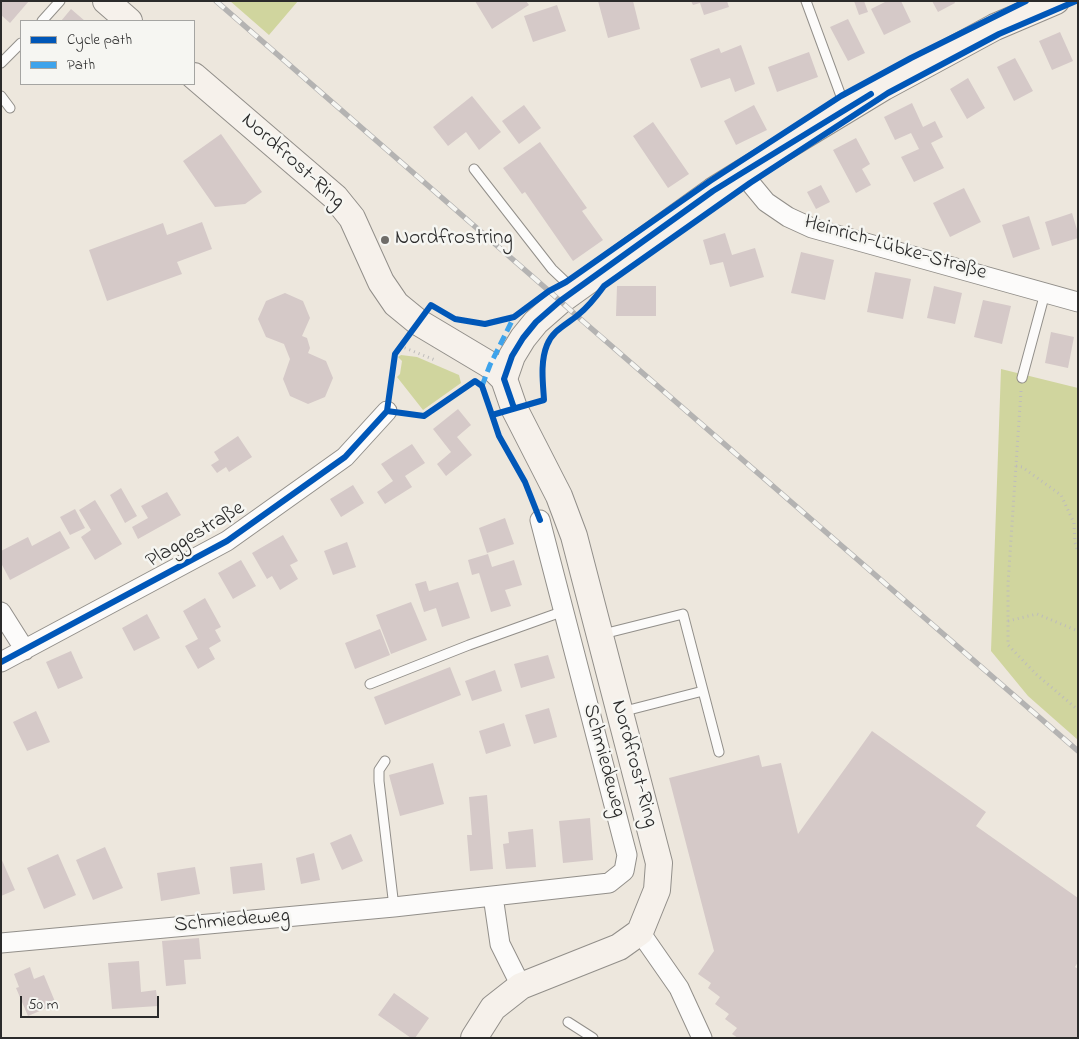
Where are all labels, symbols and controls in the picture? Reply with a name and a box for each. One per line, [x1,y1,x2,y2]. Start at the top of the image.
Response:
legend [20,20,195,85]
text: Cycle path [67,29,132,51]
text: Path [67,54,95,76]
street label: Nordfrost-Ring [235,109,349,215]
street label: Heinrich-Lübke-Straße [801,211,989,287]
place label: Nordfrostring [395,227,513,253]
marker: Nordfrostring [379,234,391,246]
street label: Plaggestraße [142,497,250,575]
street label: Nordfrost-Ring [604,698,662,830]
street label: Schmiedeweg [576,702,630,820]
street label: Schmiedeweg [173,904,291,940]
scale bar [22,986,161,1018]
text: 50 m [28,994,58,1016]

